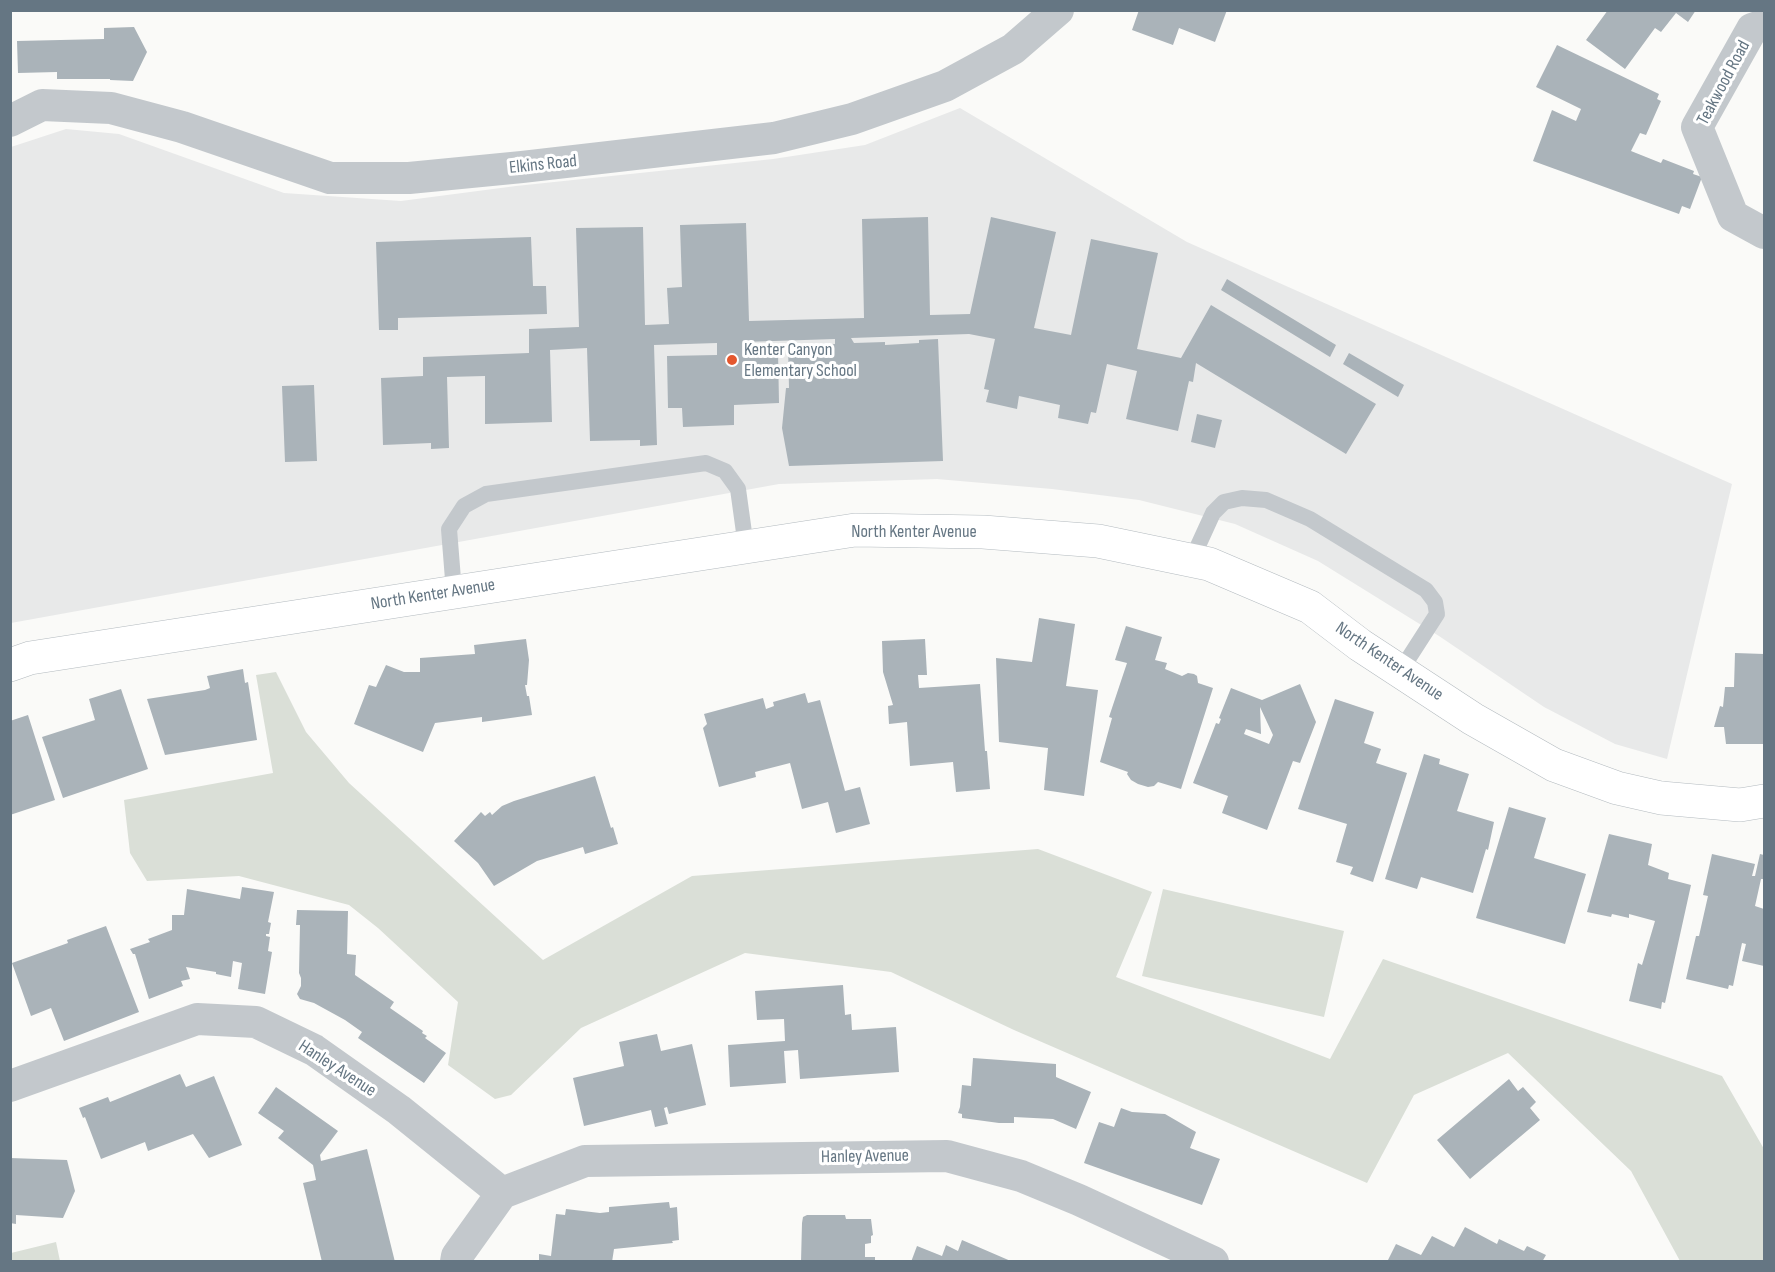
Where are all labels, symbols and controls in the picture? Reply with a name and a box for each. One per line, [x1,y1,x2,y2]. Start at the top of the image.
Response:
street label: Teakwood Road [1693,37,1755,129]
street label: Elkins Road [508,151,578,179]
place label: Kenter Canyon Elementary School [744,339,857,382]
marker: Kenter Canyon Elementary School [725,353,739,367]
street label: North Kenter Avenue [851,521,977,543]
street label: North Kenter Avenue [369,575,497,615]
street label: North Kenter Avenue [1331,618,1447,706]
street label: Hanley Avenue [294,1036,380,1102]
street label: Hanley Avenue [821,1145,909,1169]

